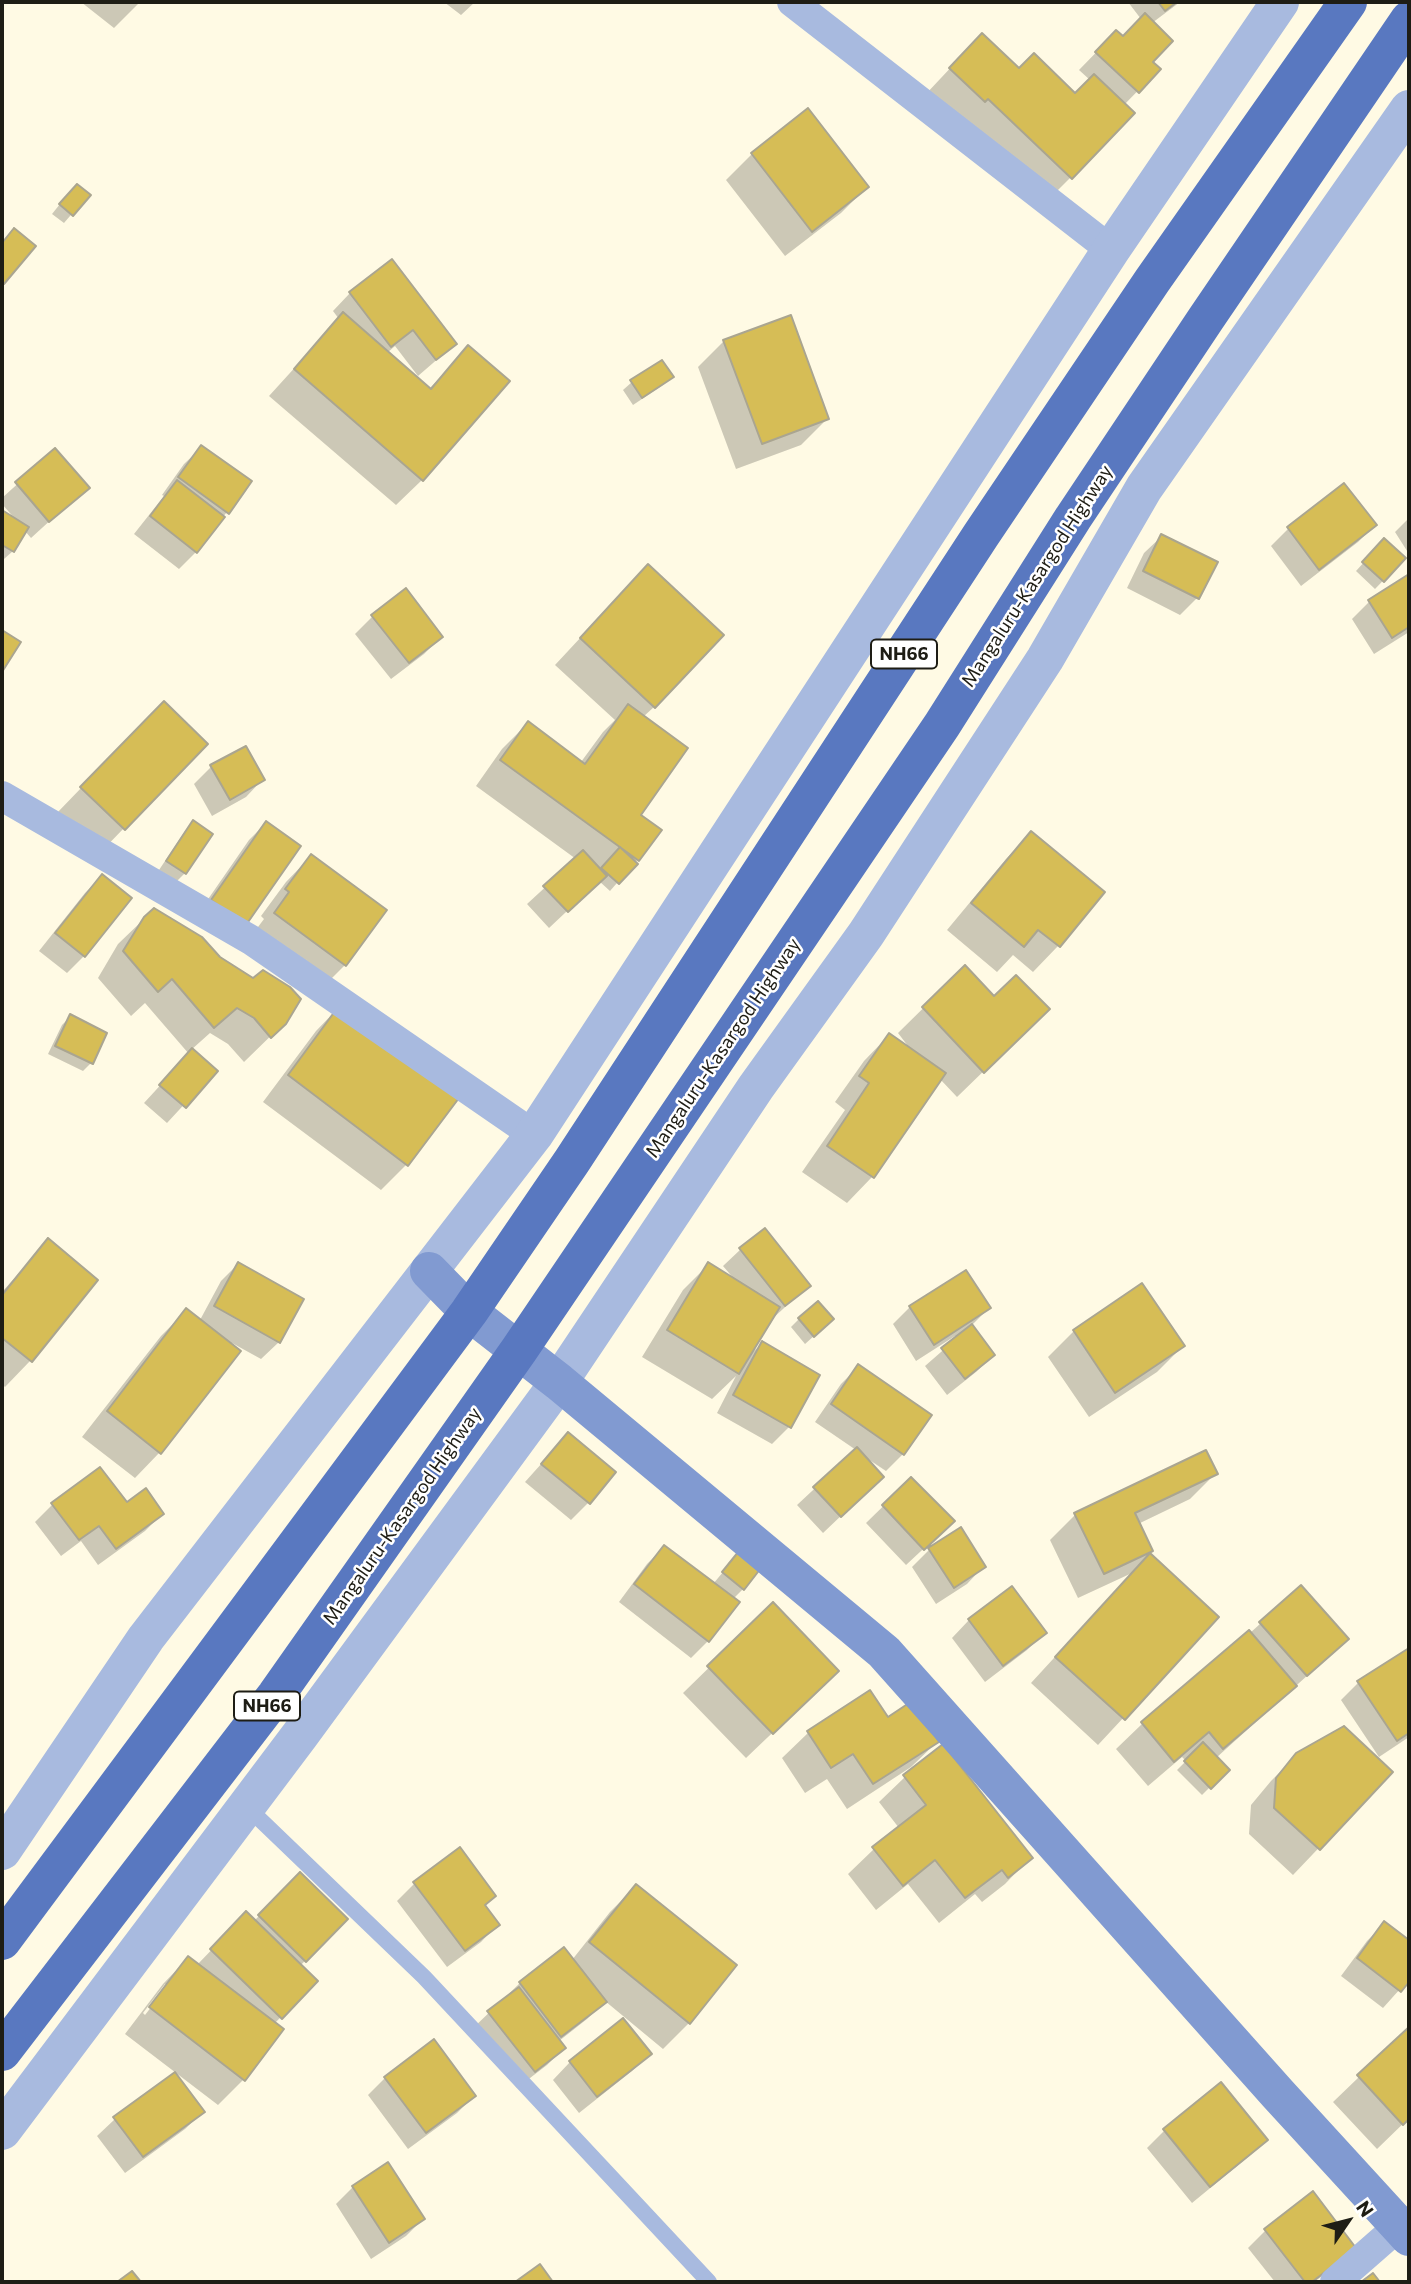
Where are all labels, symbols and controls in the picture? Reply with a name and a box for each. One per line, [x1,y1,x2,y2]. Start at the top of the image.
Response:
street label: Mangaluru-Kasargod Highway [957,461,1117,691]
road number: NH66 [871,640,937,668]
street label: Mangaluru-Kasargod Highway [641,934,805,1162]
street label: Mangaluru-Kasargod Highway [318,1403,486,1629]
road number: NH66 [234,1692,300,1721]
north arrow [1313,2186,1383,2256]
text: N [1352,2196,1379,2221]

